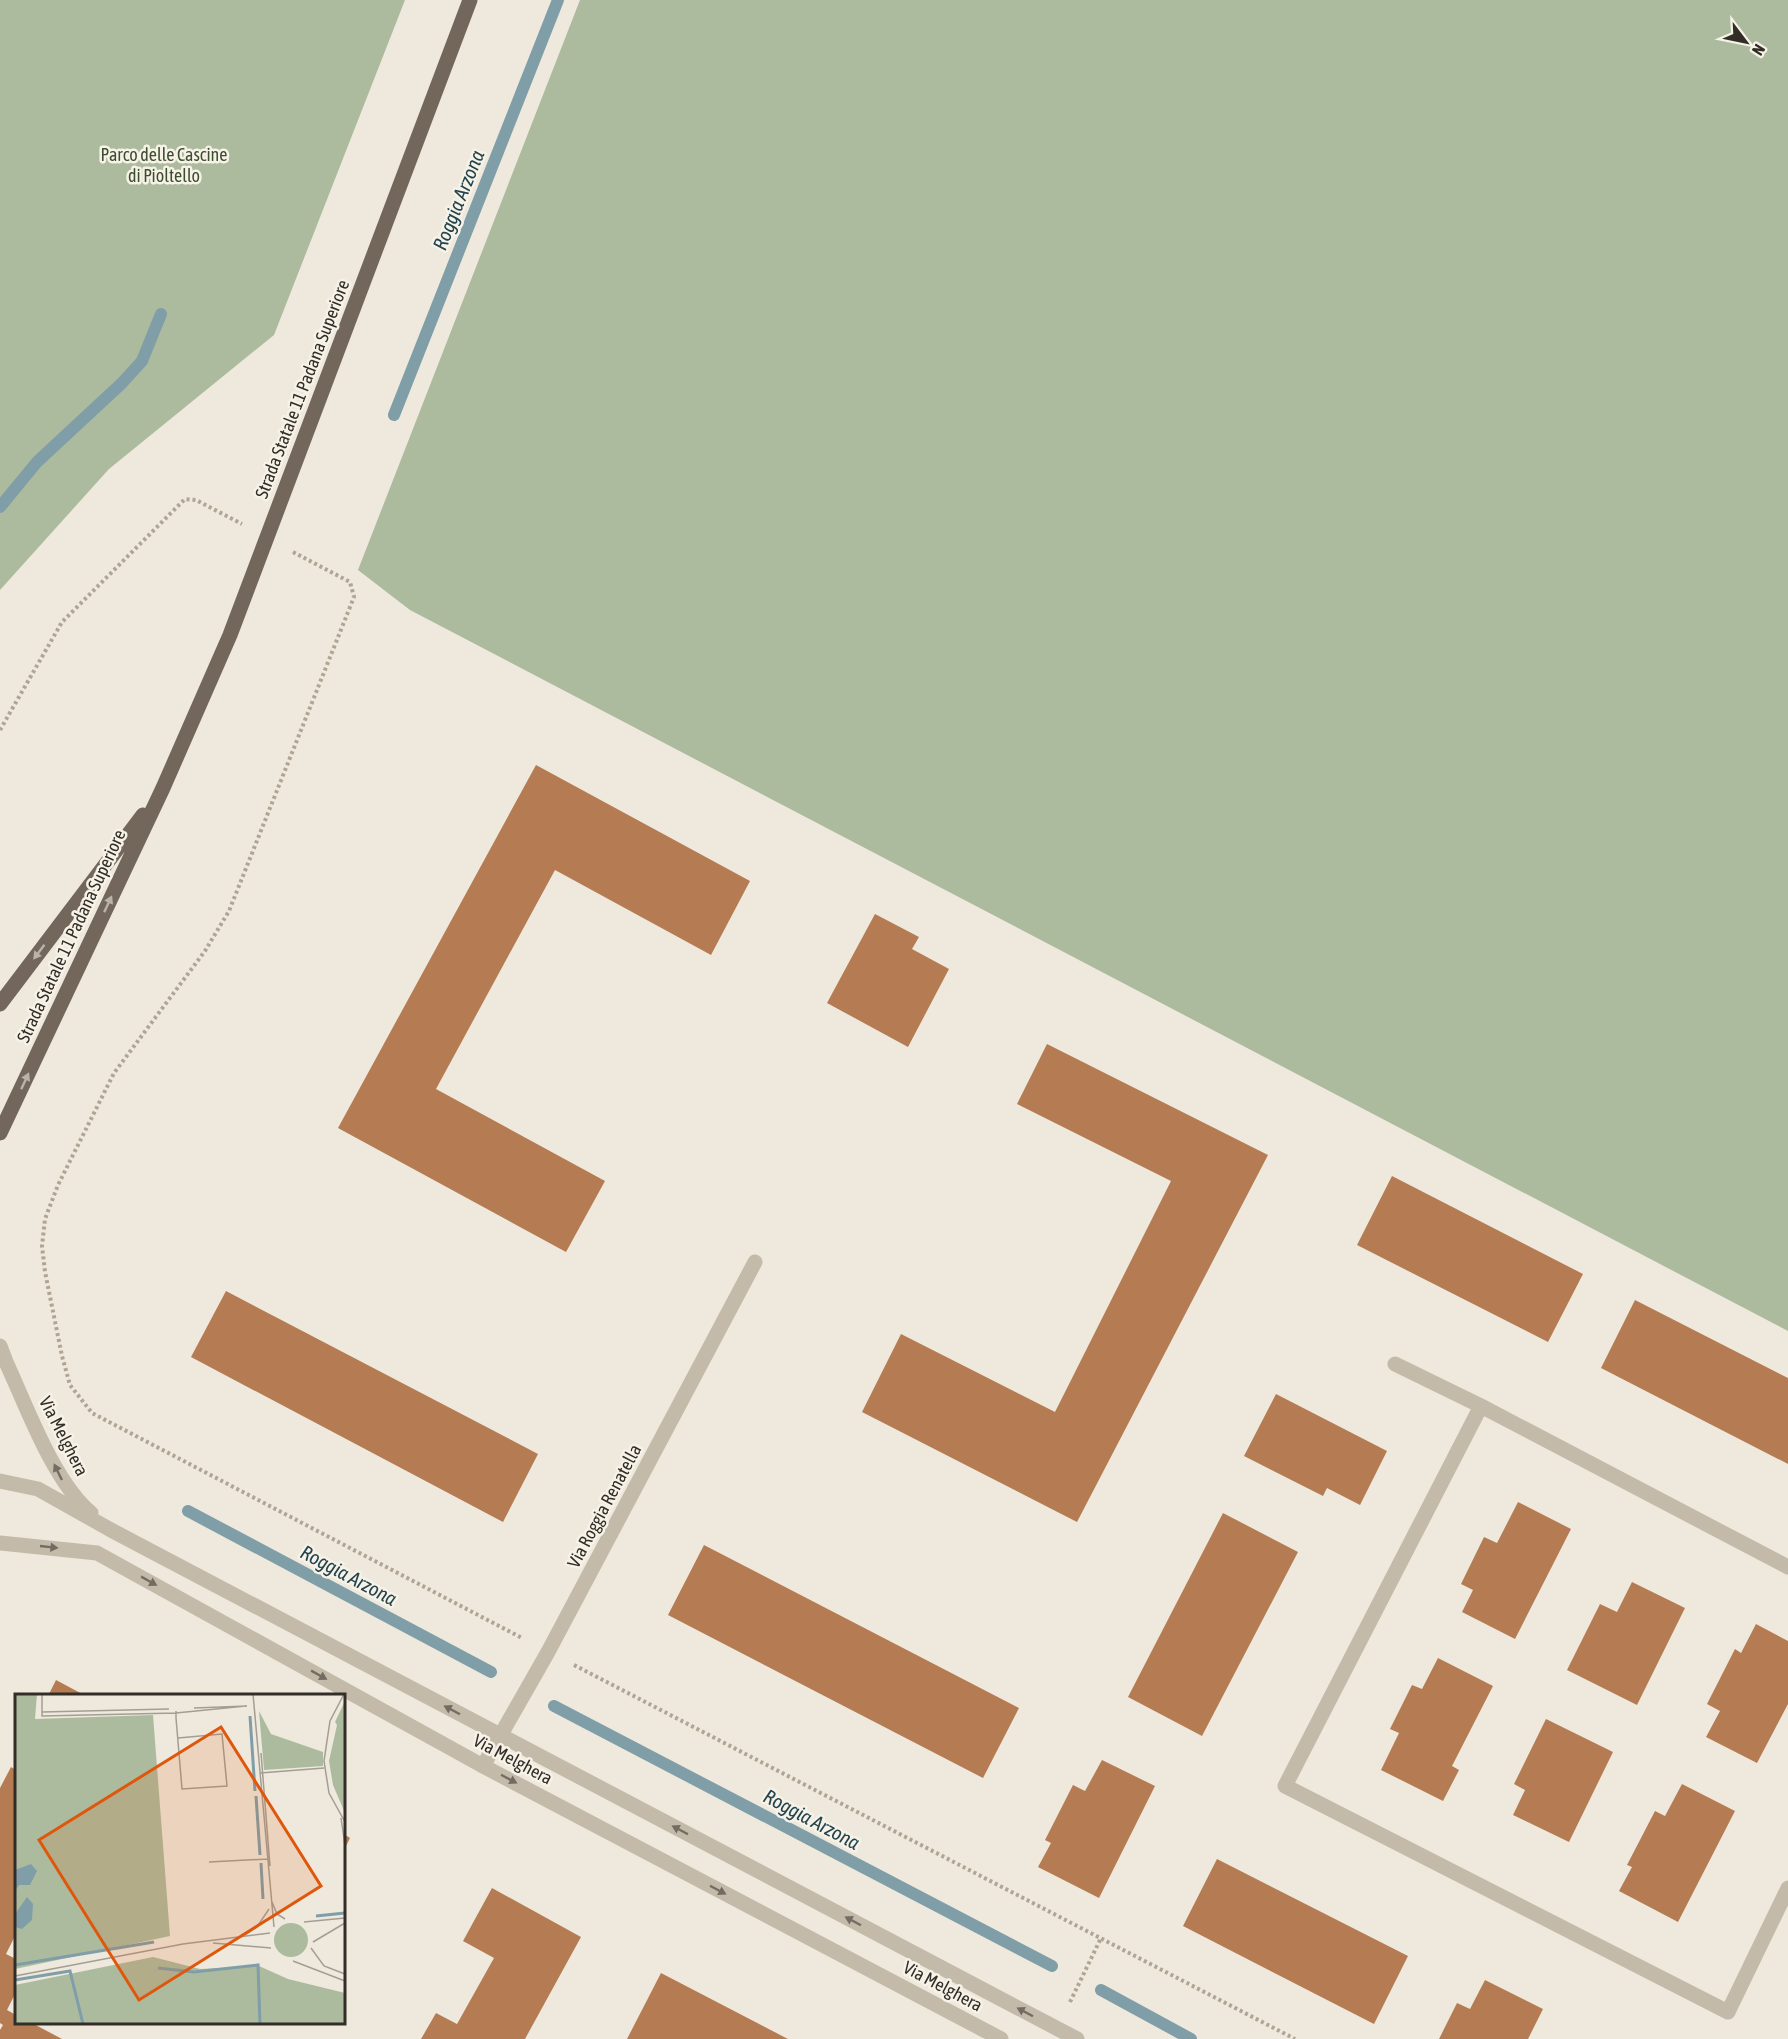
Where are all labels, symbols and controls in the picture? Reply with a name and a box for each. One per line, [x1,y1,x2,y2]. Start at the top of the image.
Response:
north arrow [1716,12,1776,72]
text: N [1749,41,1769,59]
park label: Parco delle Cascine di Pioltello [101,144,227,186]
water label: Roggia Arzona [428,147,488,253]
street label: Strada Statale 11 Padana Superiore [251,277,353,501]
street label: Strada Statale 11 Padana Superiore [12,826,130,1046]
one-way arrow [104,896,113,913]
one-way arrow [33,944,45,960]
one-way arrow [20,1072,29,1089]
street label: Via Melghera [35,1393,93,1479]
street label: Via Roggia Renatella [563,1441,645,1571]
one-way arrow [53,1464,63,1481]
water label: Roggia Arzona [297,1540,401,1610]
one-way arrow [39,1543,58,1552]
one-way arrow [140,1576,157,1586]
one-way arrow [311,1670,327,1681]
inset map [15,1694,345,2024]
one-way arrow [443,1705,460,1715]
street label: Via Melghera [470,1729,556,1789]
one-way arrow [500,1774,517,1784]
water label: Roggia Arzona [760,1784,864,1854]
one-way arrow [672,1825,689,1835]
one-way arrow [710,1885,727,1895]
one-way arrow [844,1916,861,1926]
street label: Via Melghera [900,1956,986,2016]
one-way arrow [1016,2007,1033,2017]

